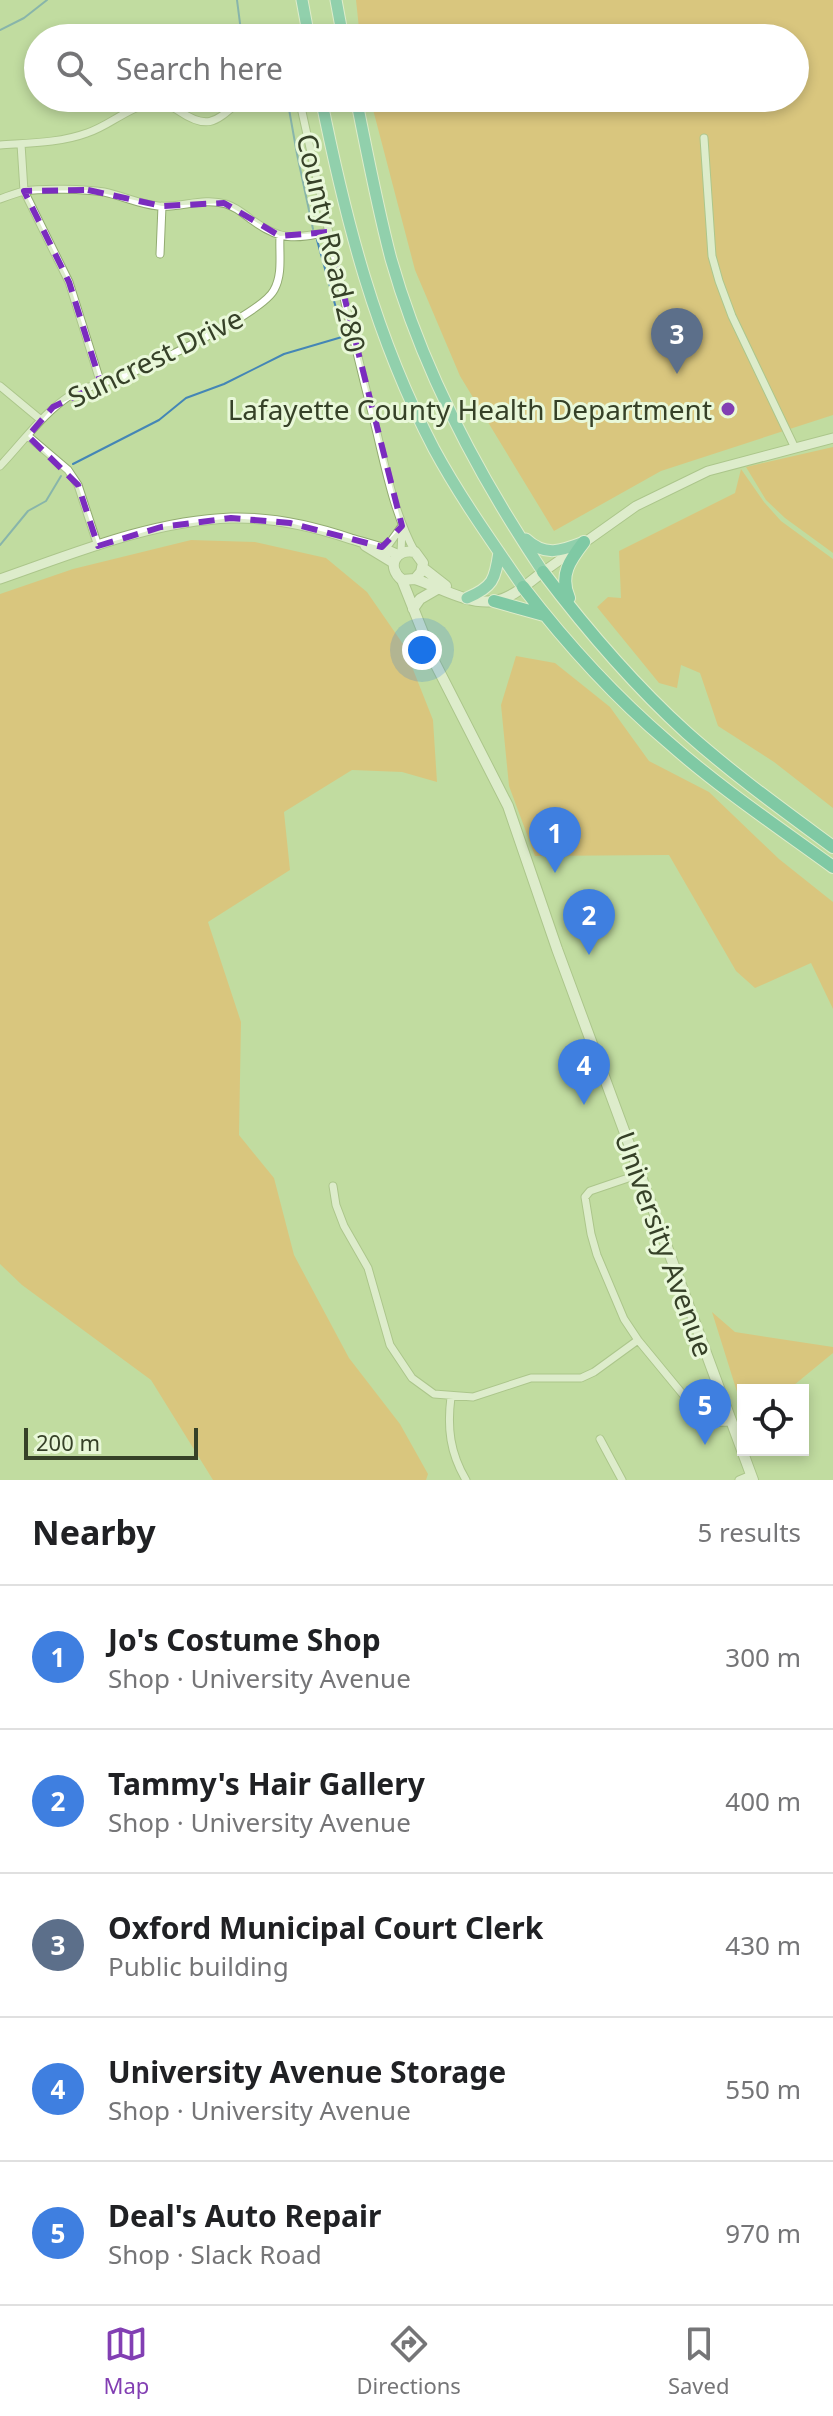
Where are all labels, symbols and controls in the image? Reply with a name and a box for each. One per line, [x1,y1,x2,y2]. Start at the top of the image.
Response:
search box [24,24,809,112]
icon: search [52,46,96,90]
text: Search here [116,48,283,89]
street label: County Road 280 [288,130,376,356]
street label: Suncrest Drive [61,298,249,416]
pin: 3 [651,308,703,374]
place label: Lafayette County Health Department [228,390,712,428]
marker: Lafayette County Health Department [719,400,737,418]
your location [402,630,442,670]
pin: 1 [529,807,581,873]
pin: 2 [563,889,615,955]
pin: 4 [558,1039,610,1105]
street label: University Avenue [607,1126,723,1362]
pin: 5 [679,1379,731,1445]
map controls [737,1384,809,1456]
button: locate [737,1384,809,1456]
scale bar [24,1424,198,1460]
text: 200 m [36,1427,100,1457]
text: Nearby [32,1509,156,1555]
text: 5 results [697,1514,801,1550]
text: Jo's Costume Shop [108,1619,381,1660]
text: 1 [51,1639,65,1675]
text: 300 m [725,1639,801,1675]
text: Shop · University Avenue [108,1660,411,1696]
text: Tammy's Hair Gallery [108,1763,425,1804]
text: 2 [51,1783,65,1819]
text: 400 m [725,1783,801,1819]
text: Shop · University Avenue [108,1804,411,1840]
text: Oxford Municipal Court Clerk [108,1907,543,1948]
text: 3 [51,1927,65,1963]
text: 430 m [725,1927,801,1963]
text: Public building [108,1948,289,1984]
text: University Avenue Storage [108,2051,506,2092]
text: 4 [51,2071,65,2107]
text: 550 m [725,2071,801,2107]
text: Shop · University Avenue [108,2092,411,2128]
text: Deal's Auto Repair [108,2195,381,2236]
text: 5 [51,2215,65,2251]
text: 970 m [725,2215,801,2251]
text: Shop · Slack Road [108,2236,322,2272]
tab: Map [104,2322,149,2400]
tab: Directions [356,2322,461,2400]
tab: Saved [668,2322,729,2400]

